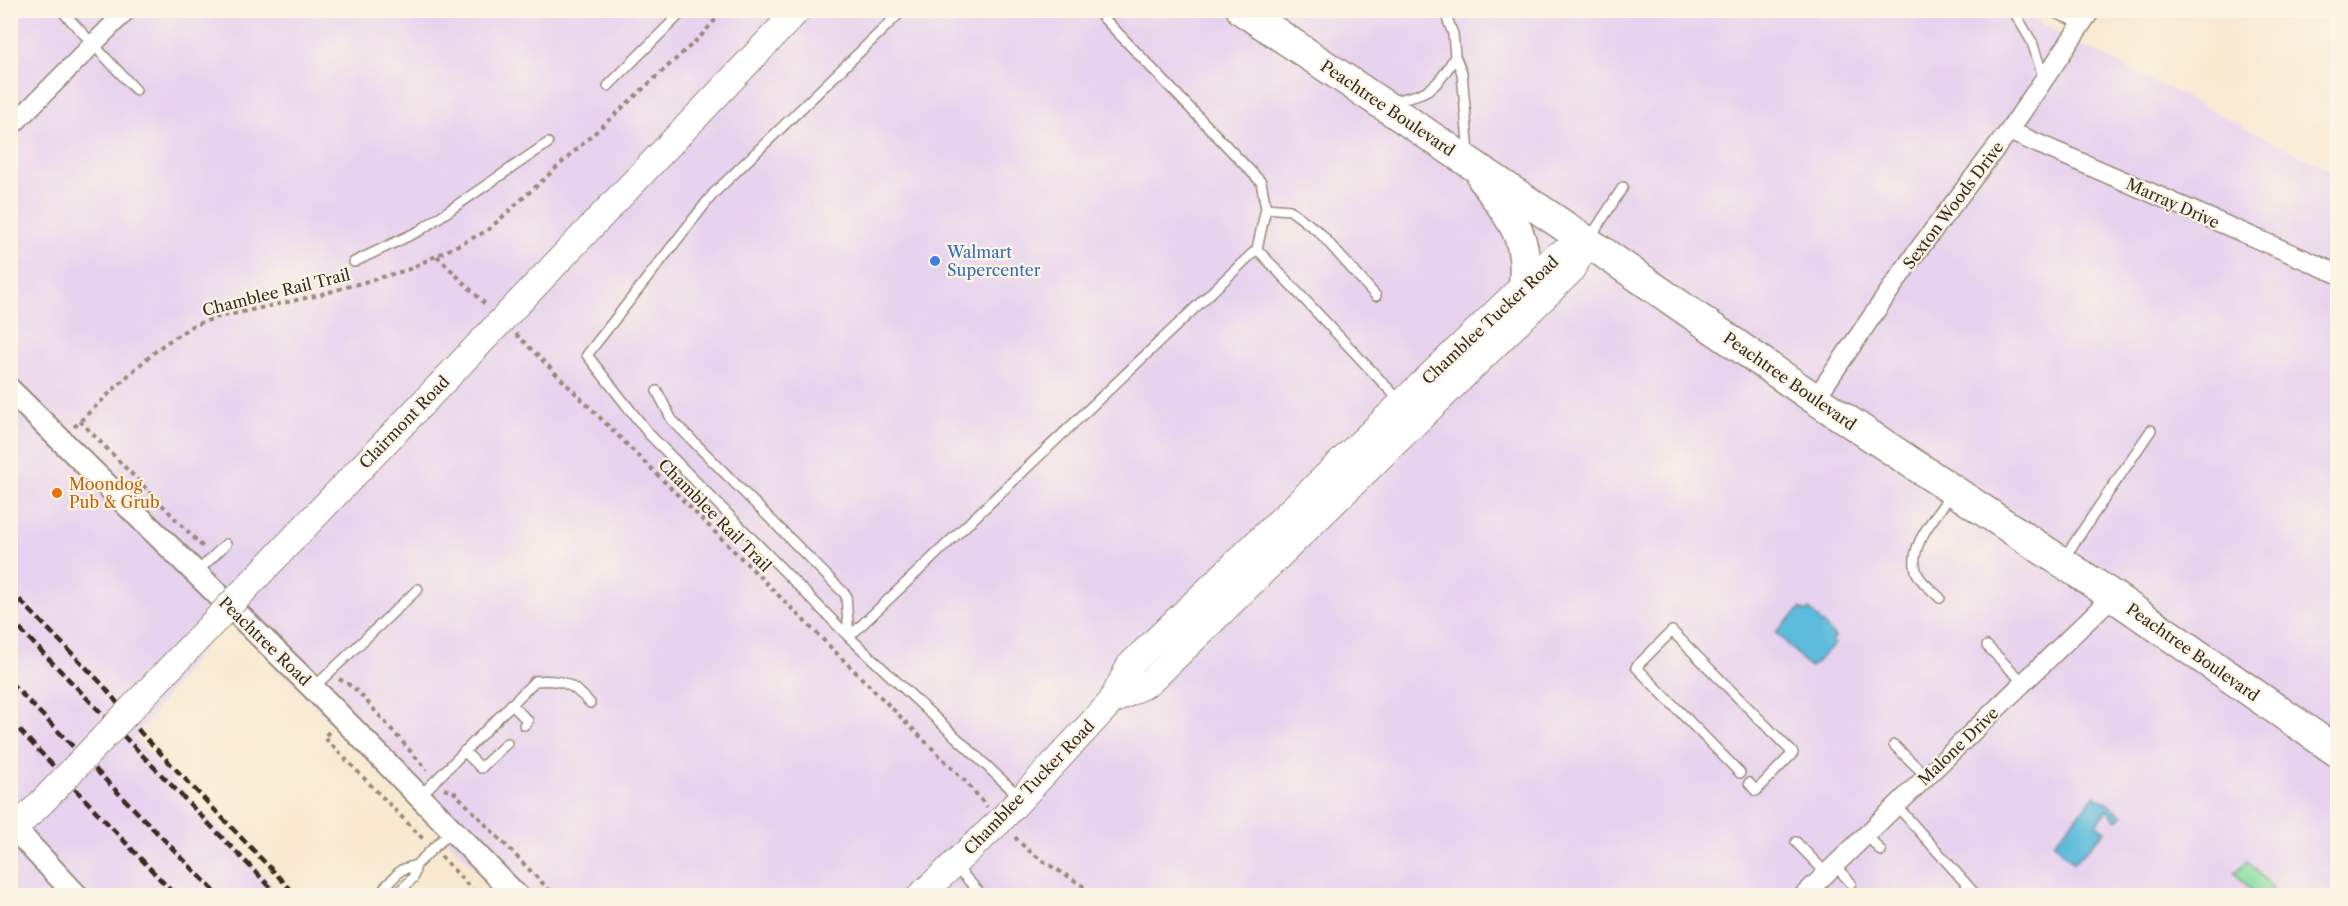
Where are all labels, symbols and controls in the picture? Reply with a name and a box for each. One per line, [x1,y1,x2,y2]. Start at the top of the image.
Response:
street label: Peachtree Boulevard [1317,56,1459,160]
street label: Sexton Woods Drive [1898,137,2008,273]
street label: Marray Drive [2123,173,2223,233]
place label: Walmart Supercenter [946,242,1041,280]
street label: Chamblee Tucker Road [1418,251,1563,388]
marker: Walmart Supercenter [928,254,942,268]
street label: Chamblee Rail Trail [200,264,352,320]
street label: Peachtree Boulevard [1720,328,1860,435]
street label: Clairmont Road [355,371,454,473]
street label: Chamblee Rail Trail [654,454,776,576]
place label: Moondog Pub & Grub [69,474,160,512]
marker: Moondog Pub & Grub [50,486,64,500]
street label: Peachtree Road [215,592,315,690]
street label: Peachtree Boulevard [2123,599,2263,706]
street label: Malone Drive [1914,703,2002,789]
street label: Chamblee Tucker Road [959,715,1099,858]

